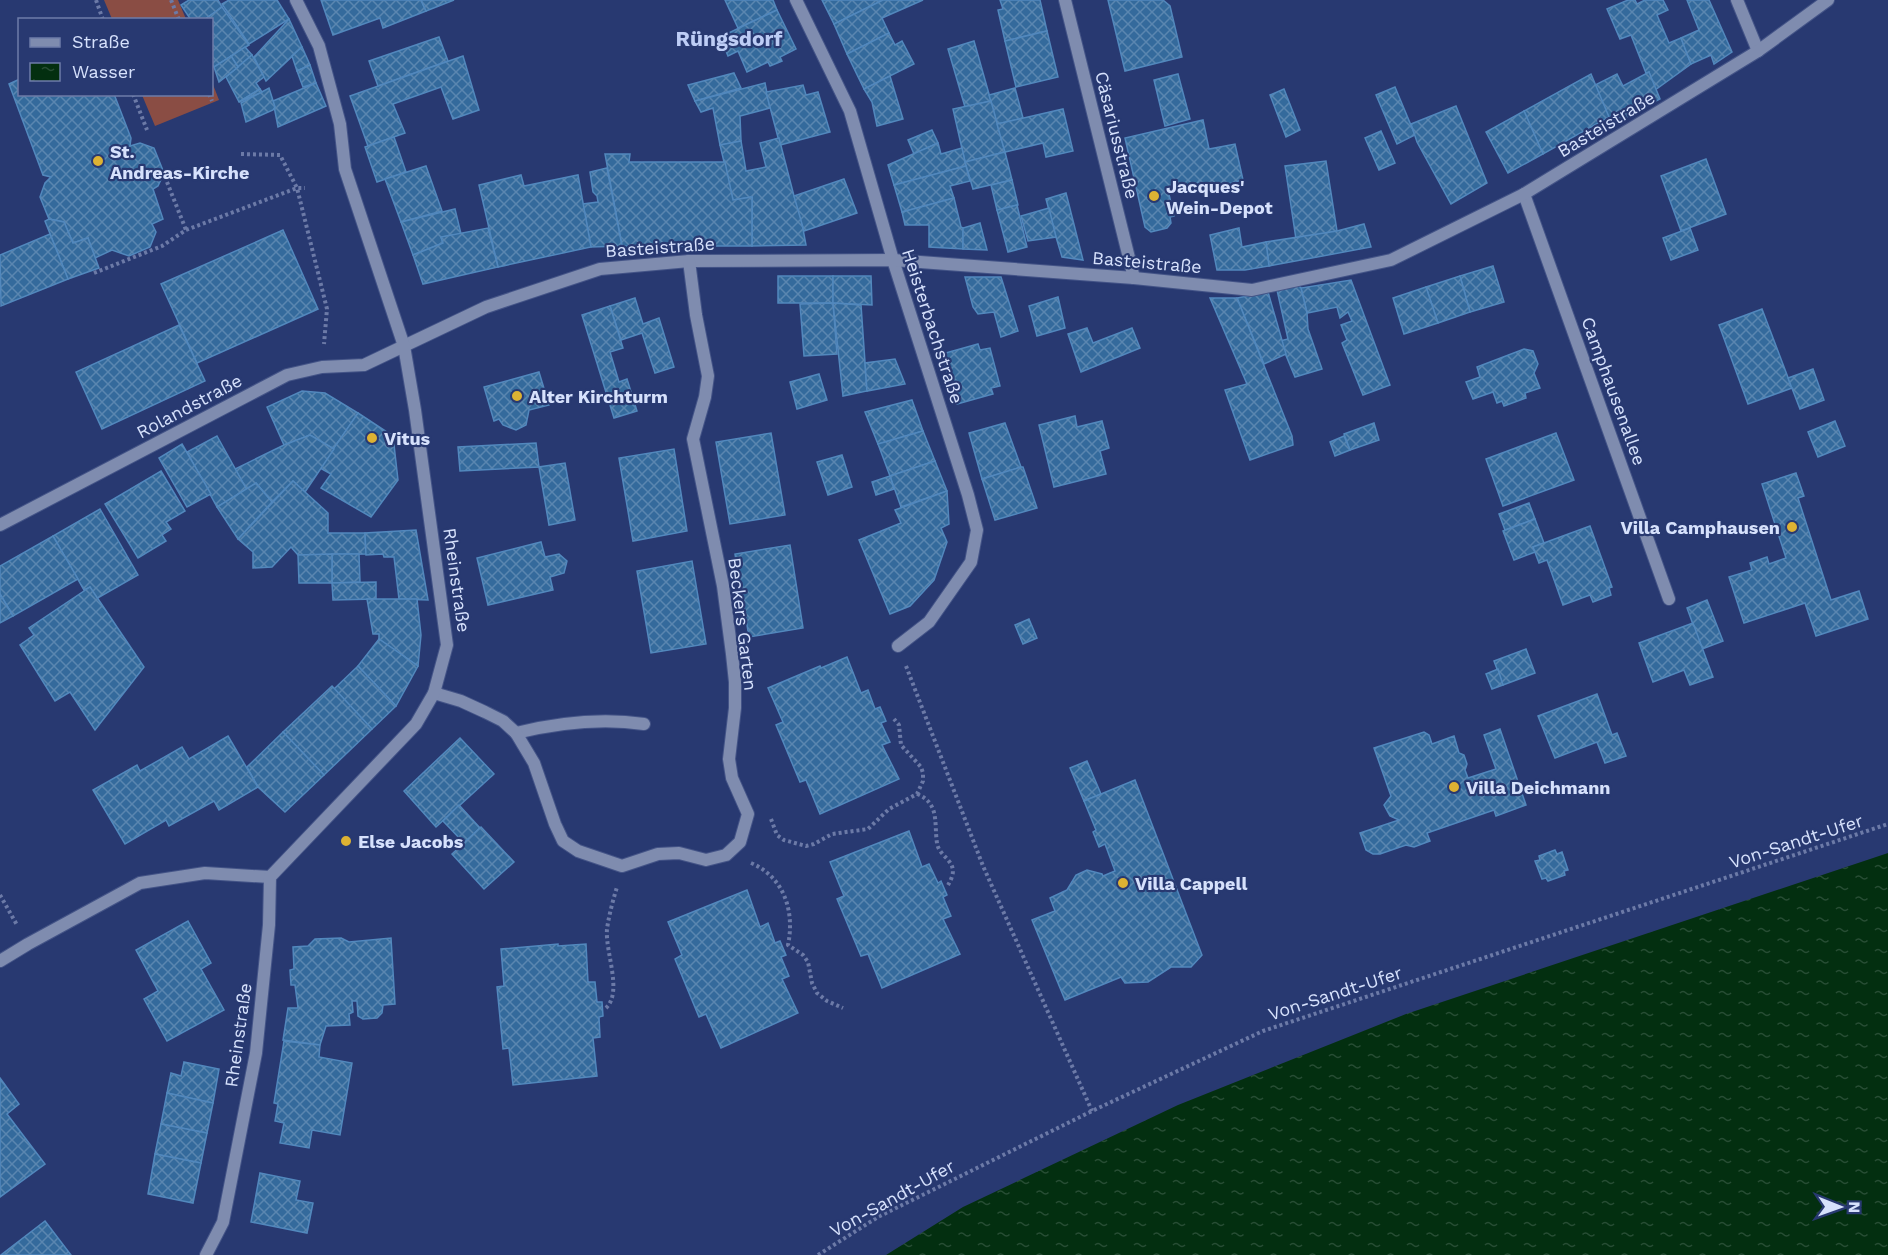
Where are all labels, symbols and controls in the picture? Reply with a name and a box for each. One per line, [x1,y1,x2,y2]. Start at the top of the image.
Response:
legend [18,18,213,96]
district label: Rüngsdorf [676,26,783,51]
text: Straße [72,31,130,52]
text: Wasser [72,61,135,82]
street label: Cäsariusstraße [1091,69,1143,201]
street label: Basteistraße [1553,87,1659,161]
place label: St. Andreas-Kirche [110,141,249,183]
marker: St. Andreas-Kirche [91,154,105,168]
place label: Jacques' Wein-Depot [1166,176,1273,218]
marker: Jacques' Wein-Depot [1147,189,1161,203]
street label: Basteistraße [604,233,716,261]
street label: Heisterbachstraße [898,246,968,406]
street label: Basteistraße [1091,247,1203,277]
street label: Camphausenallee [1577,314,1651,468]
street label: Rolandstraße [133,369,245,443]
place label: Alter Kirchturm [529,386,668,407]
marker: Alter Kirchturm [510,389,524,403]
place label: Vitus [384,428,431,449]
marker: Vitus [365,431,379,445]
place label: Villa Camphausen [1620,517,1780,538]
marker: Villa Camphausen [1785,520,1799,534]
street label: Rheinstraße [439,526,475,634]
street label: Beckers Garten [724,556,762,692]
place label: Villa Deichmann [1466,777,1610,798]
marker: Villa Deichmann [1447,780,1461,794]
street label: Von-Sandt-Ufer [1727,809,1865,873]
place label: Else Jacobs [358,831,464,852]
marker: Else Jacobs [339,834,353,848]
place label: Villa Cappell [1135,873,1247,894]
marker: Villa Cappell [1116,876,1130,890]
street label: Von-Sandt-Ufer [1266,961,1404,1025]
street label: Rheinstraße [220,981,256,1089]
street label: Von-Sandt-Ufer [826,1155,958,1241]
north arrow [1810,1177,1870,1237]
text: N [1845,1201,1864,1213]

